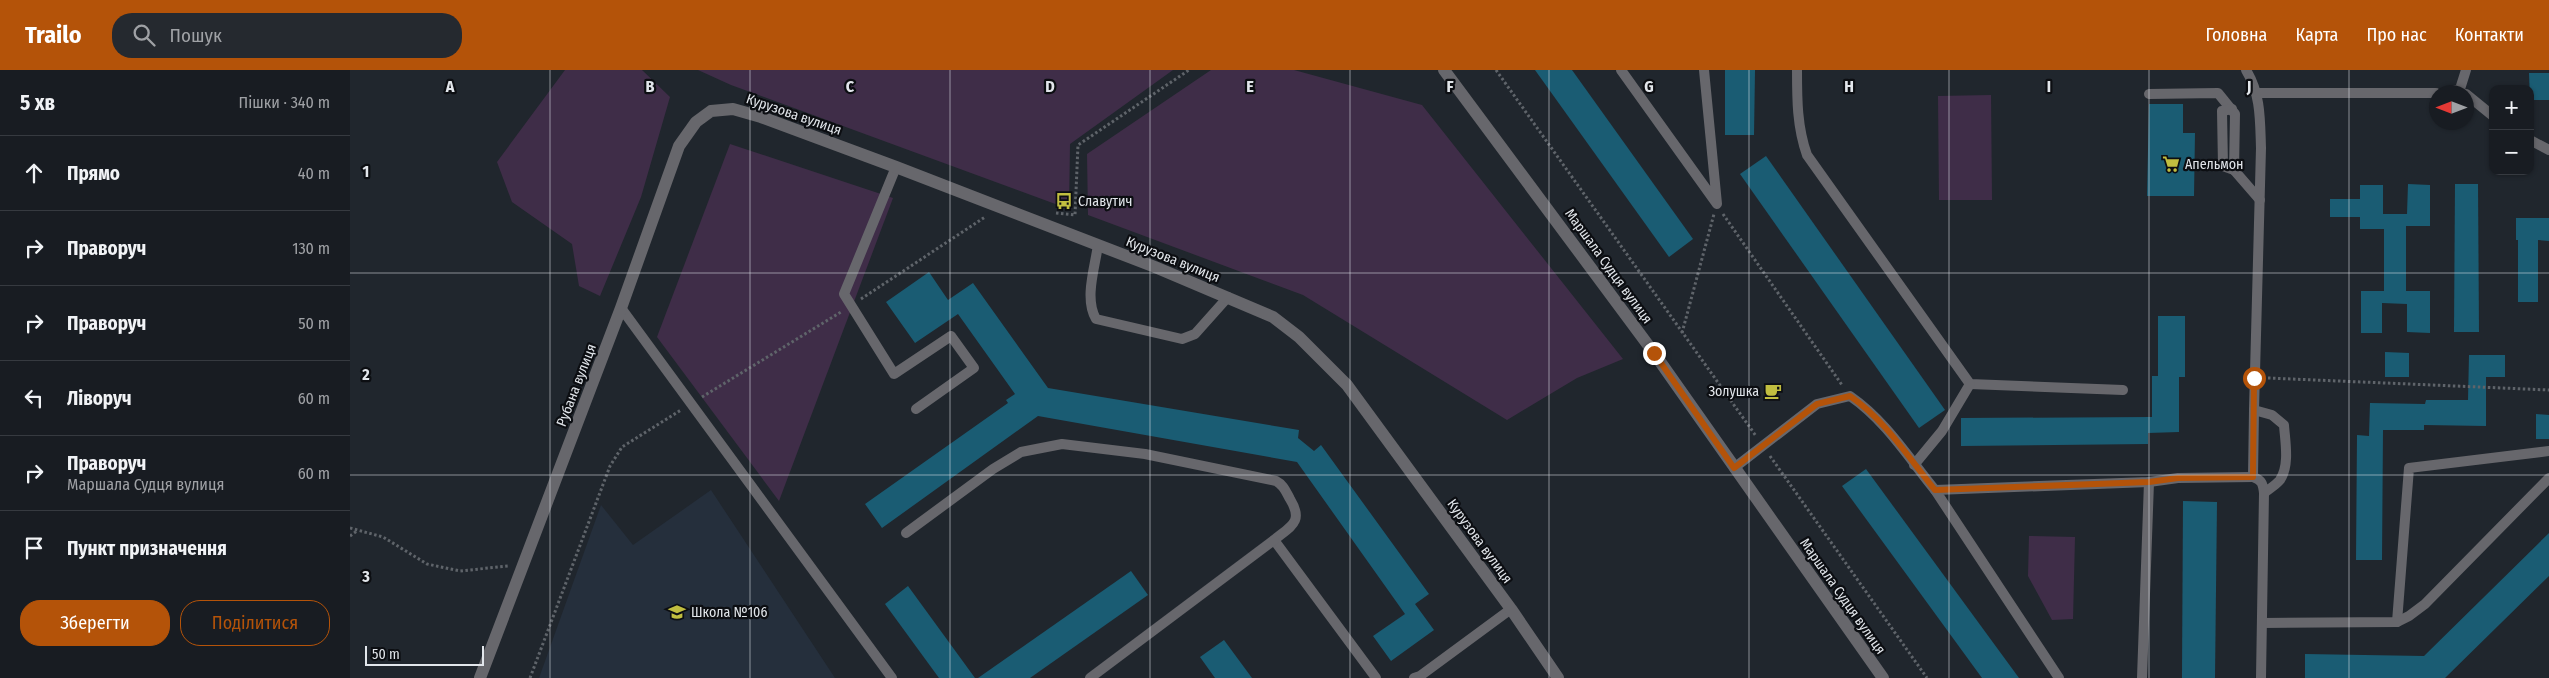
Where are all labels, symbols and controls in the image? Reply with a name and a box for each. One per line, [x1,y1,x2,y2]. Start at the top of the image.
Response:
search box [112,13,462,58]
text: Trailo [25,21,82,49]
icon: search [130,21,158,49]
text: Пошук [170,24,222,47]
text: Головна [2205,24,2267,46]
text: Карта [2295,24,2338,46]
text: Про нас [2366,24,2427,46]
text: Контакти [2455,24,2524,46]
text: A [445,77,455,96]
text: B [646,77,655,96]
text: C [846,77,855,96]
text: D [1045,77,1055,96]
text: E [1246,77,1254,96]
text: F [1446,77,1454,96]
text: G [1644,77,1654,96]
text: H [1844,77,1854,96]
text: I [2047,77,2051,96]
text: J [2246,77,2251,96]
north arrow [2429,85,2474,130]
map controls [2489,85,2534,175]
button: + [2489,85,2534,130]
text: 5 хв [20,90,55,116]
street label: Курузова вулиця [744,90,844,139]
text: Пішки · 340 m [239,93,330,112]
button: − [2489,130,2534,175]
supermarket icon: Апельмон [2161,154,2181,174]
place label: Апельмон [2185,156,2244,173]
icon: ahead [20,159,48,187]
text: Прямо [67,162,120,185]
text: 1 [363,162,369,181]
text: 40 m [298,164,330,183]
bus stop icon: Славутич [1054,191,1074,211]
place label: Славутич [1078,193,1132,210]
street label: Маршала Судця вулиця [1561,206,1656,327]
street label: Курузова вулиця [1123,233,1222,286]
icon: right [20,234,48,262]
text: Праворуч [67,237,146,260]
text: 130 m [292,239,330,258]
icon: right [20,309,48,337]
text: Праворуч [67,312,146,335]
text: 50 m [298,314,330,333]
street label: Рубана вулиця [553,341,600,429]
route end [1643,342,1666,365]
text: 2 [361,365,370,384]
route start [2243,367,2266,390]
cafe icon: Золушка [1763,381,1783,401]
place label: Золушка [1708,383,1759,400]
icon: left [20,384,48,412]
text: Ліворуч [67,387,132,410]
text: 60 m [298,389,330,408]
text: Праворуч [67,452,146,475]
icon: right [20,459,48,487]
text: 60 m [298,464,330,483]
text: Маршала Судця вулиця [67,475,224,494]
street label: Курузова вулиця [1443,496,1516,587]
icon: arrive [20,534,48,562]
street label: Маршала Судця вулиця [1796,535,1889,658]
text: Пункт призначення [67,537,227,560]
text: 3 [361,567,370,586]
button: Зберегти [20,600,170,646]
button: Поділитися [180,600,330,646]
school or university icon: Школа №106 [667,602,687,622]
place label: Школа №106 [691,604,767,621]
scale bar [365,643,484,666]
text: 50 m [372,646,400,663]

